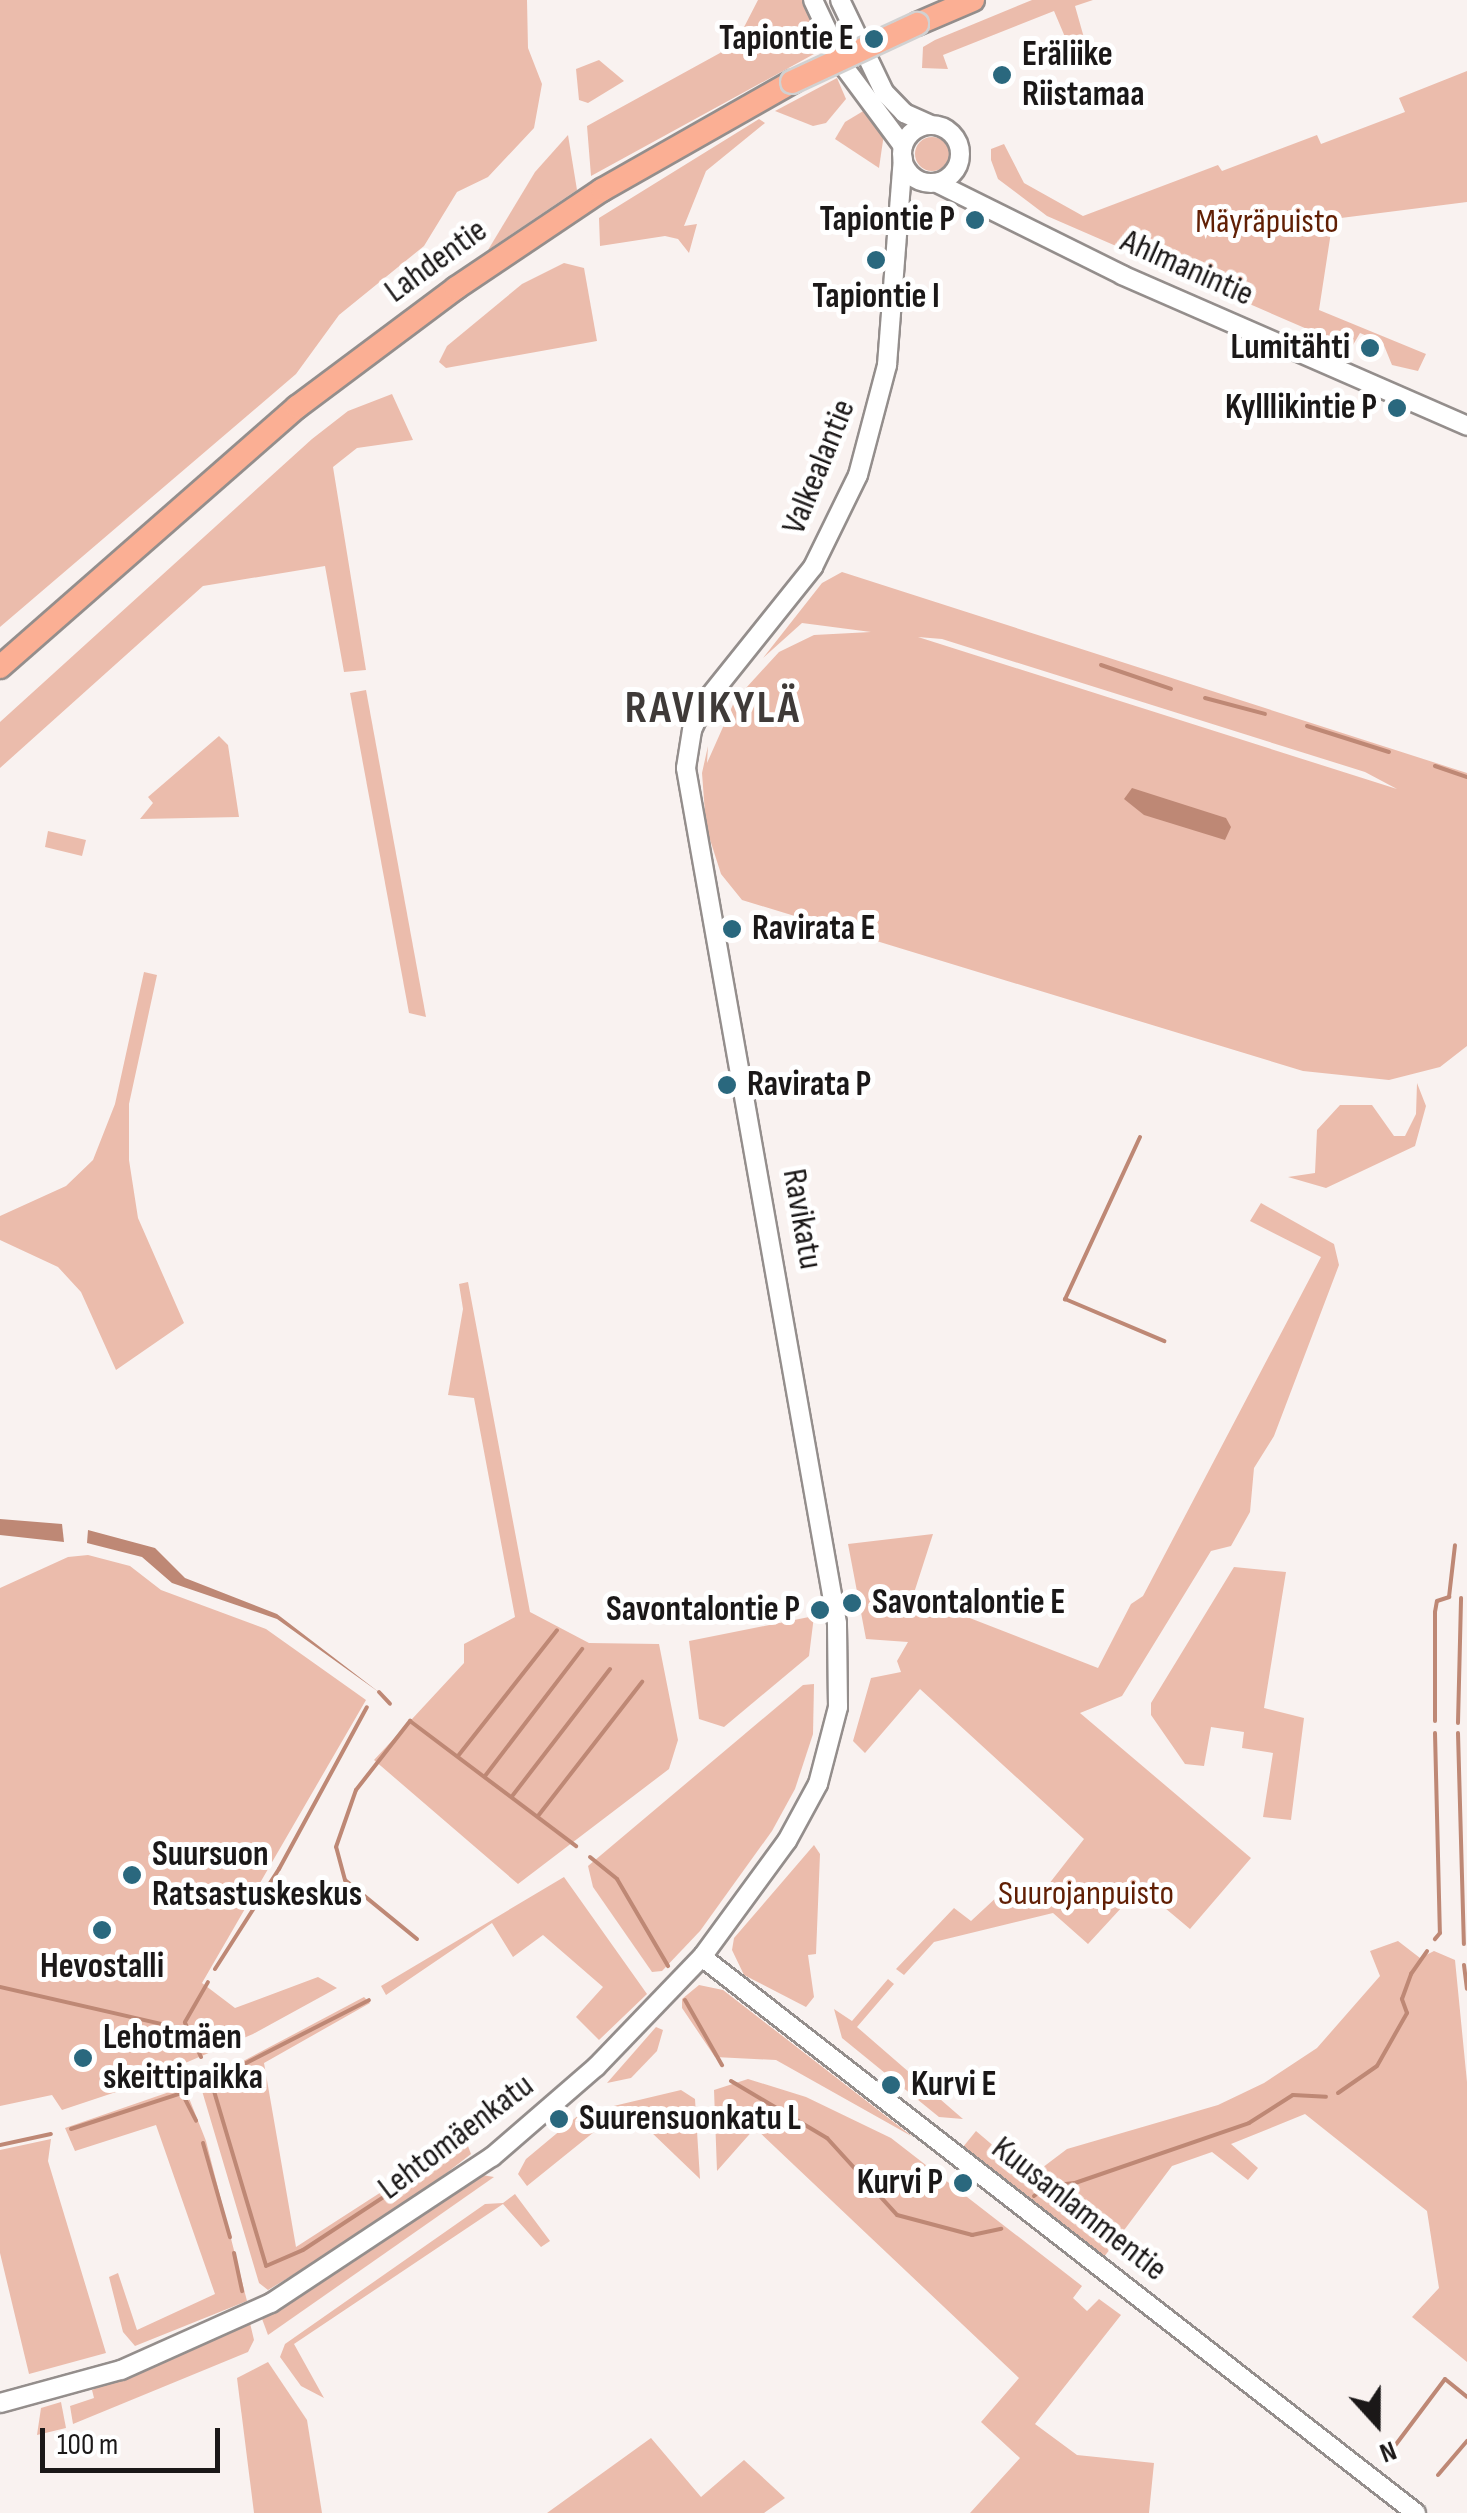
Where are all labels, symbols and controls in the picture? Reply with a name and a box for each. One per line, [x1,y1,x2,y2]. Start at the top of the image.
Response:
place label: Tapiontie E [719,18,854,60]
marker: Tapiontie E [863,28,885,50]
place label: Eräliike Riistamaa [1022,34,1144,116]
marker: Eräliike Riistamaa [991,64,1013,86]
place label: Tapiontie P [819,199,955,241]
park label: Mäyräpuisto [1195,201,1339,243]
marker: Tapiontie P [964,209,986,231]
street label: Lahdentie [377,210,495,312]
street label: Ahlmanintie [1114,220,1260,316]
marker: Tapiontie I [865,249,887,271]
place label: Tapiontie I [812,276,940,318]
place label: Lumitähti [1230,327,1350,369]
marker: Lumitähti [1359,337,1381,359]
place label: Kylllikintie P [1225,387,1377,429]
street label: Valkealantie [773,394,865,540]
marker: Kylllikintie P [1386,397,1408,419]
district label: RAVIKYLÄ [625,682,801,736]
place label: Ravirata E [752,908,876,950]
marker: Ravirata E [721,918,743,940]
place label: Ravirata P [747,1064,871,1106]
marker: Ravirata P [716,1074,738,1096]
street label: Ravikatu [773,1166,831,1272]
place label: Savontalontie E [872,1582,1065,1624]
place label: Savontalontie P [606,1589,800,1631]
marker: Savontalontie E [841,1592,863,1614]
marker: Savontalontie P [809,1599,831,1621]
place label: Suursuon Ratsastuskeskus [152,1834,362,1916]
marker: Suursuon Ratsastuskeskus [121,1864,143,1886]
park label: Suurojanpuisto [998,1873,1174,1915]
marker: Hevostalli [91,1919,113,1941]
place label: Hevostalli [40,1946,164,1988]
place label: Lehotmäen skeittipaikka [103,2017,263,2099]
marker: Lehotmäen skeittipaikka [72,2047,94,2069]
place label: Kurvi E [911,2064,997,2106]
street label: Lehtomäenkatu [370,2065,542,2209]
marker: Kurvi E [880,2074,902,2096]
place label: Suurensuonkatu L [579,2098,801,2140]
marker: Suurensuonkatu L [548,2108,570,2130]
street label: Kuusanlammentie [983,2127,1175,2291]
place label: Kurvi P [857,2162,943,2204]
marker: Kurvi P [952,2172,974,2194]
north arrow [1327,2373,1427,2473]
scale bar [45,2408,225,2470]
text: 100 m [57,2427,118,2463]
text: N [1375,2433,1401,2470]

